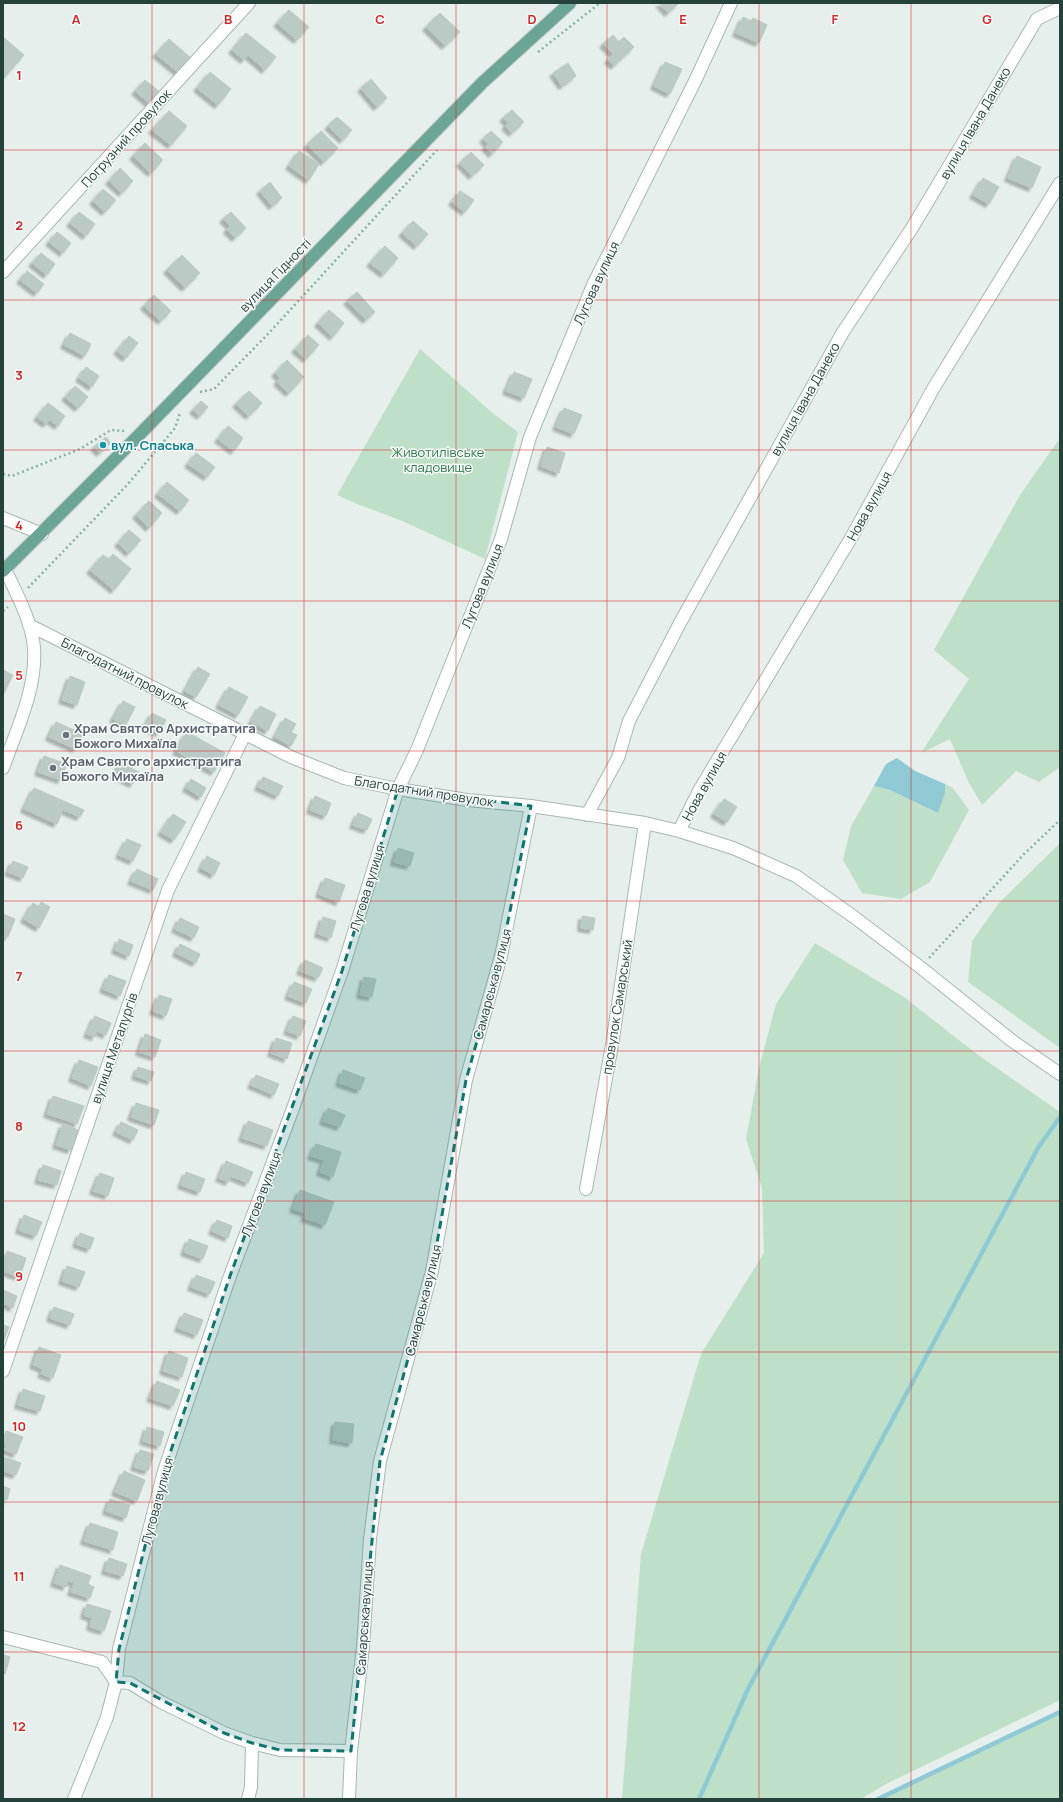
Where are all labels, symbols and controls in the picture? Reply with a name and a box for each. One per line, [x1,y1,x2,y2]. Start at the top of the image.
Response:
text: A [72,10,81,28]
text: B [224,10,232,28]
text: C [375,10,385,28]
text: D [527,10,537,28]
text: E [679,10,687,28]
text: F [832,10,839,28]
text: G [982,10,992,28]
street label: вулиця Івана Данеко [935,63,1015,183]
text: 1 [16,66,22,84]
street label: Погрузний провулок [77,85,175,191]
text: 2 [15,216,23,234]
street label: вулиця Гідності [235,234,315,316]
street label: Лугова вулиця [569,238,623,328]
street label: вулиця Івана Данеко [766,339,844,459]
text: 3 [15,366,23,384]
place label: вул. Спаська [111,436,194,454]
marker: вул. Спаська [98,440,108,450]
park label: Животилівське кладовище [392,443,485,476]
street label: Нова вулиця [842,468,896,544]
text: 4 [15,516,23,534]
street label: Лугова вулиця [457,541,507,631]
street label: Благодатний провулок [58,633,192,713]
text: 5 [15,666,23,684]
place label: Храм Святого Архистратига Божого Михаїла [74,719,256,752]
marker: Храм Святого Архистратига Божого Михаїла [61,730,71,740]
street label: Нова вулиця [677,748,731,824]
place label: Храм Святого архистратига Божого Михаїла [61,752,242,785]
marker: Храм Святого архистратига Божого Михаїла [48,763,58,773]
street label: Благодатний провулок [353,771,495,811]
text: 6 [15,816,23,834]
street label: Лугова вулиця [345,842,389,934]
street label: Самарська вулиця [468,926,516,1042]
street label: провулок Самарський [597,938,637,1076]
text: 7 [16,967,23,985]
street label: вулиця Металургів [87,990,141,1106]
text: 8 [15,1117,23,1135]
street label: Лугова вулиця [236,1149,286,1239]
street label: Самарська вулиця [400,1242,446,1358]
text: 9 [15,1267,23,1285]
text: 10 [12,1417,26,1435]
street label: Лугова вулиця [137,1455,177,1547]
street label: Самарська вулиця [351,1560,377,1676]
text: 11 [13,1567,25,1585]
text: 12 [12,1717,26,1735]

